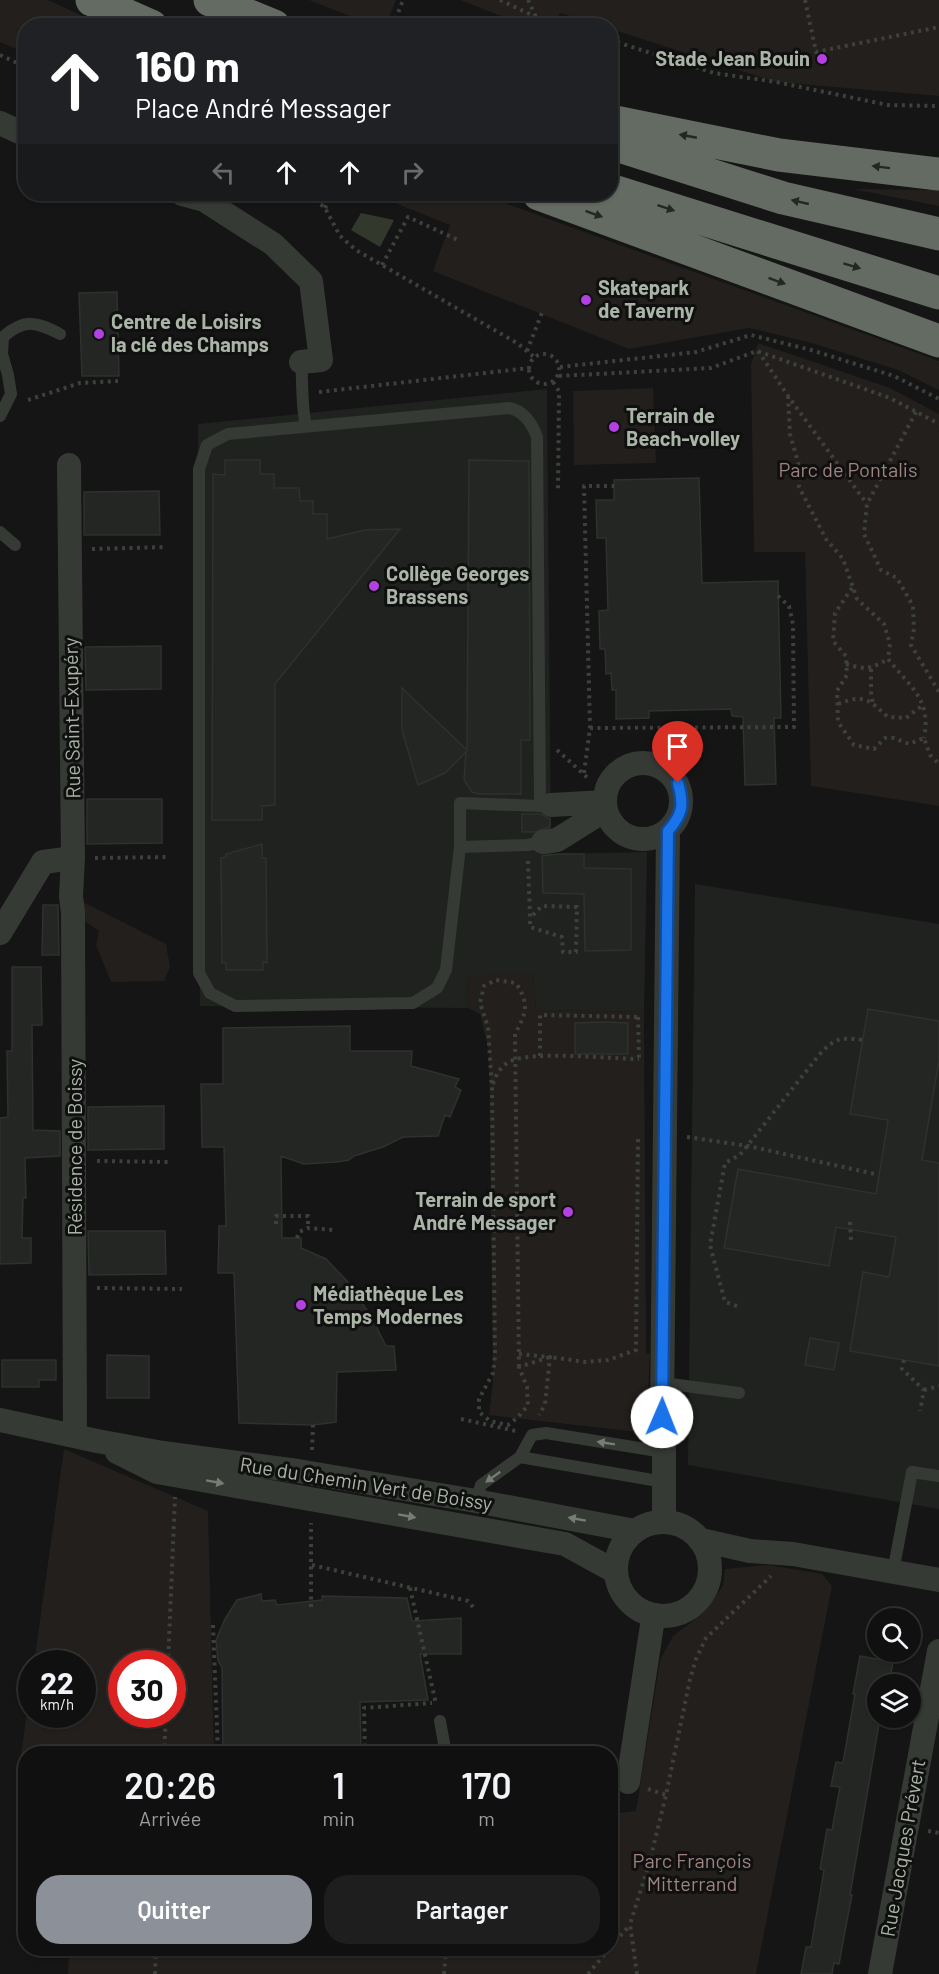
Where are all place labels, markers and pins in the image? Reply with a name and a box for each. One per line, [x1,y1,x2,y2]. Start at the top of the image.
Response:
place label: Stade Jean Bouin [655,46,810,70]
marker: Stade Jean Bouin [815,52,829,66]
place label: Skatepark de Taverny [598,275,694,322]
marker: Skatepark de Taverny [579,293,593,307]
place label: Centre de Loisirs la clé des Champs [111,309,269,356]
marker: Centre de Loisirs la clé des Champs [92,327,106,341]
place label: Terrain de Beach-volley [626,403,740,450]
marker: Terrain de Beach-volley [607,420,621,434]
place label: Collège Georges Brassens [386,561,529,608]
marker: Collège Georges Brassens [367,579,381,593]
pin [652,721,703,783]
place label: Terrain de sport André Messager [413,1187,556,1234]
marker: Terrain de sport André Messager [561,1205,575,1219]
place label: Médiathèque Les Temps Modernes [313,1281,464,1328]
marker: Médiathèque Les Temps Modernes [294,1298,308,1312]

